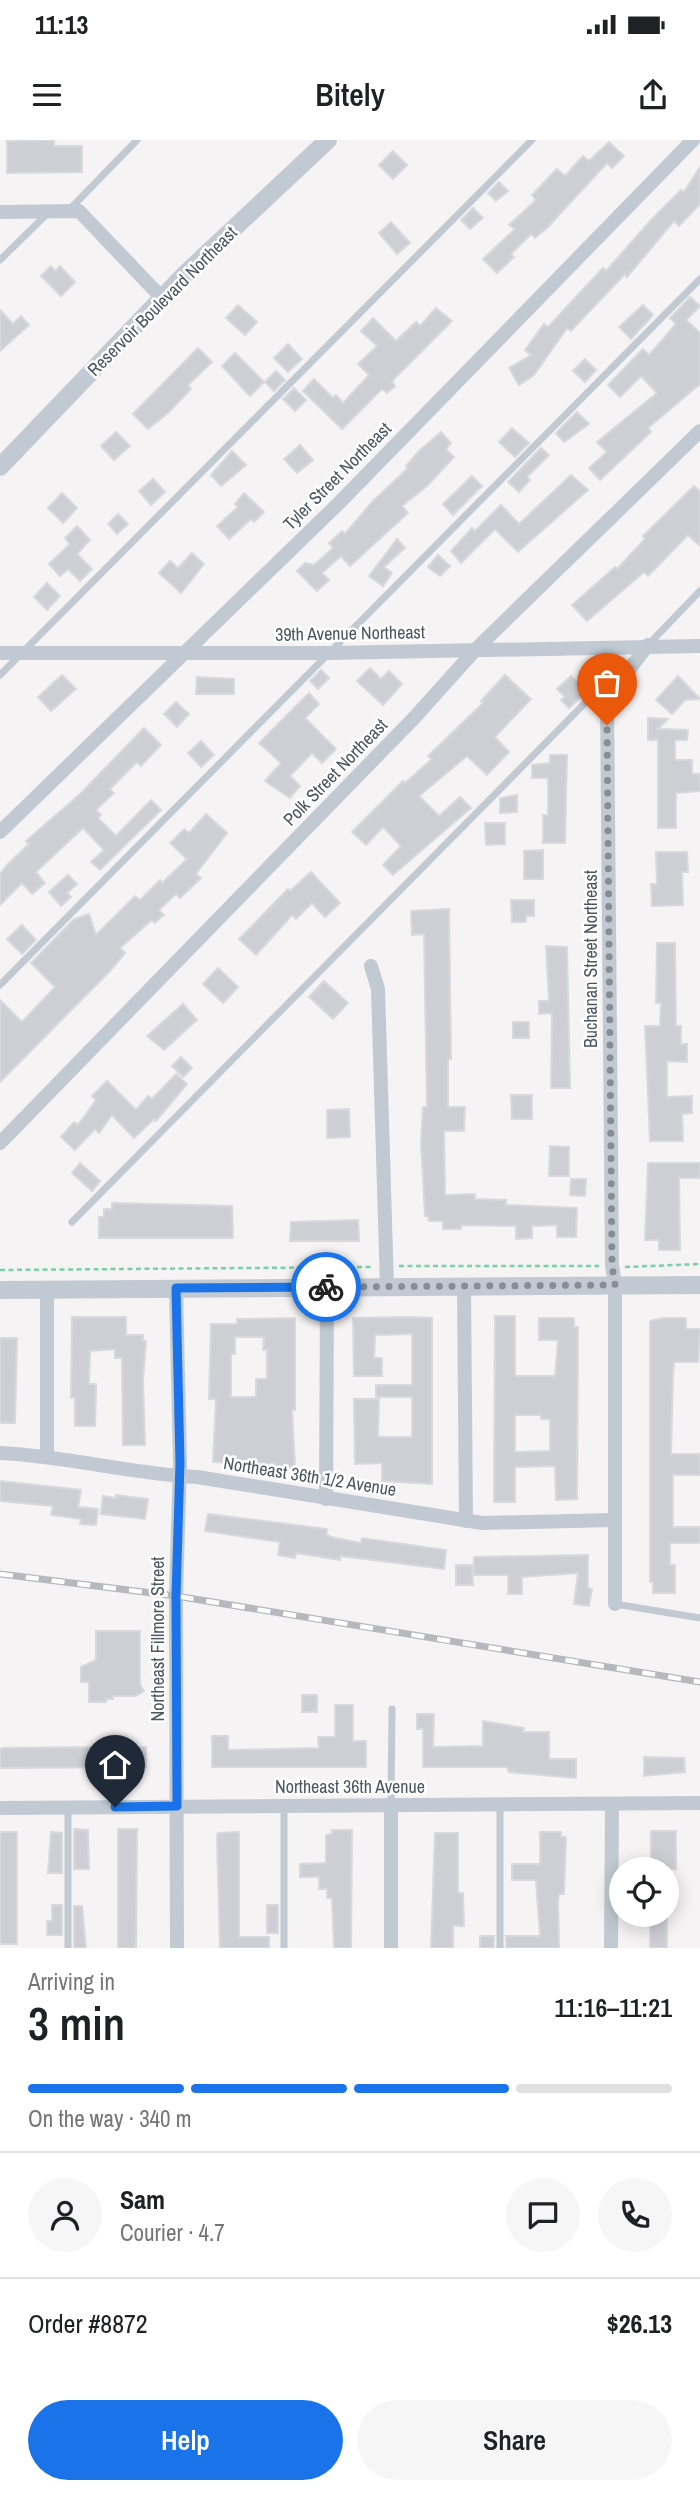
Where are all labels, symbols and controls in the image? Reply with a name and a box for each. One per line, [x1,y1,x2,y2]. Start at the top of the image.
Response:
text: 11:13 [35,7,88,42]
text: Bitely [315,73,385,116]
icon: menu [28,76,66,114]
icon: share [634,76,672,114]
street label: Reservoir Boulevard Northeast [82,221,242,381]
street label: Tyler Street Northeast [277,416,397,536]
street label: 39th Avenue Northeast [275,619,425,647]
pin [577,653,637,725]
icon: bag [588,664,626,702]
street label: Polk Street Northeast [277,713,393,831]
street label: Buchanan Street Northeast [578,870,603,1048]
courier [291,1252,361,1322]
icon: bike [307,1268,345,1306]
street label: Northeast 36th 1/2 Avenue [222,1450,398,1502]
street label: Northeast Fillmore Street [145,1557,170,1721]
pin [85,1735,145,1807]
icon: home [96,1746,134,1784]
street label: Northeast 36th Avenue [275,1774,425,1799]
map controls [609,1857,679,1927]
button: locate [609,1857,679,1927]
text: Arriving in [28,1966,115,1997]
text: 11:16–11:21 [554,1990,672,2025]
text: 3 min [28,1992,125,2054]
text: On the way · 340 m [28,2103,192,2134]
button: person [28,2178,102,2252]
button: chat [506,2178,580,2252]
button: phone [598,2178,672,2252]
text: Sam [120,2182,165,2217]
text: Courier · 4.7 [120,2217,225,2248]
text: Order #8872 [28,2306,148,2341]
text: $26.13 [607,2306,672,2341]
button: Help [28,2400,343,2480]
button: Share [357,2400,672,2480]

